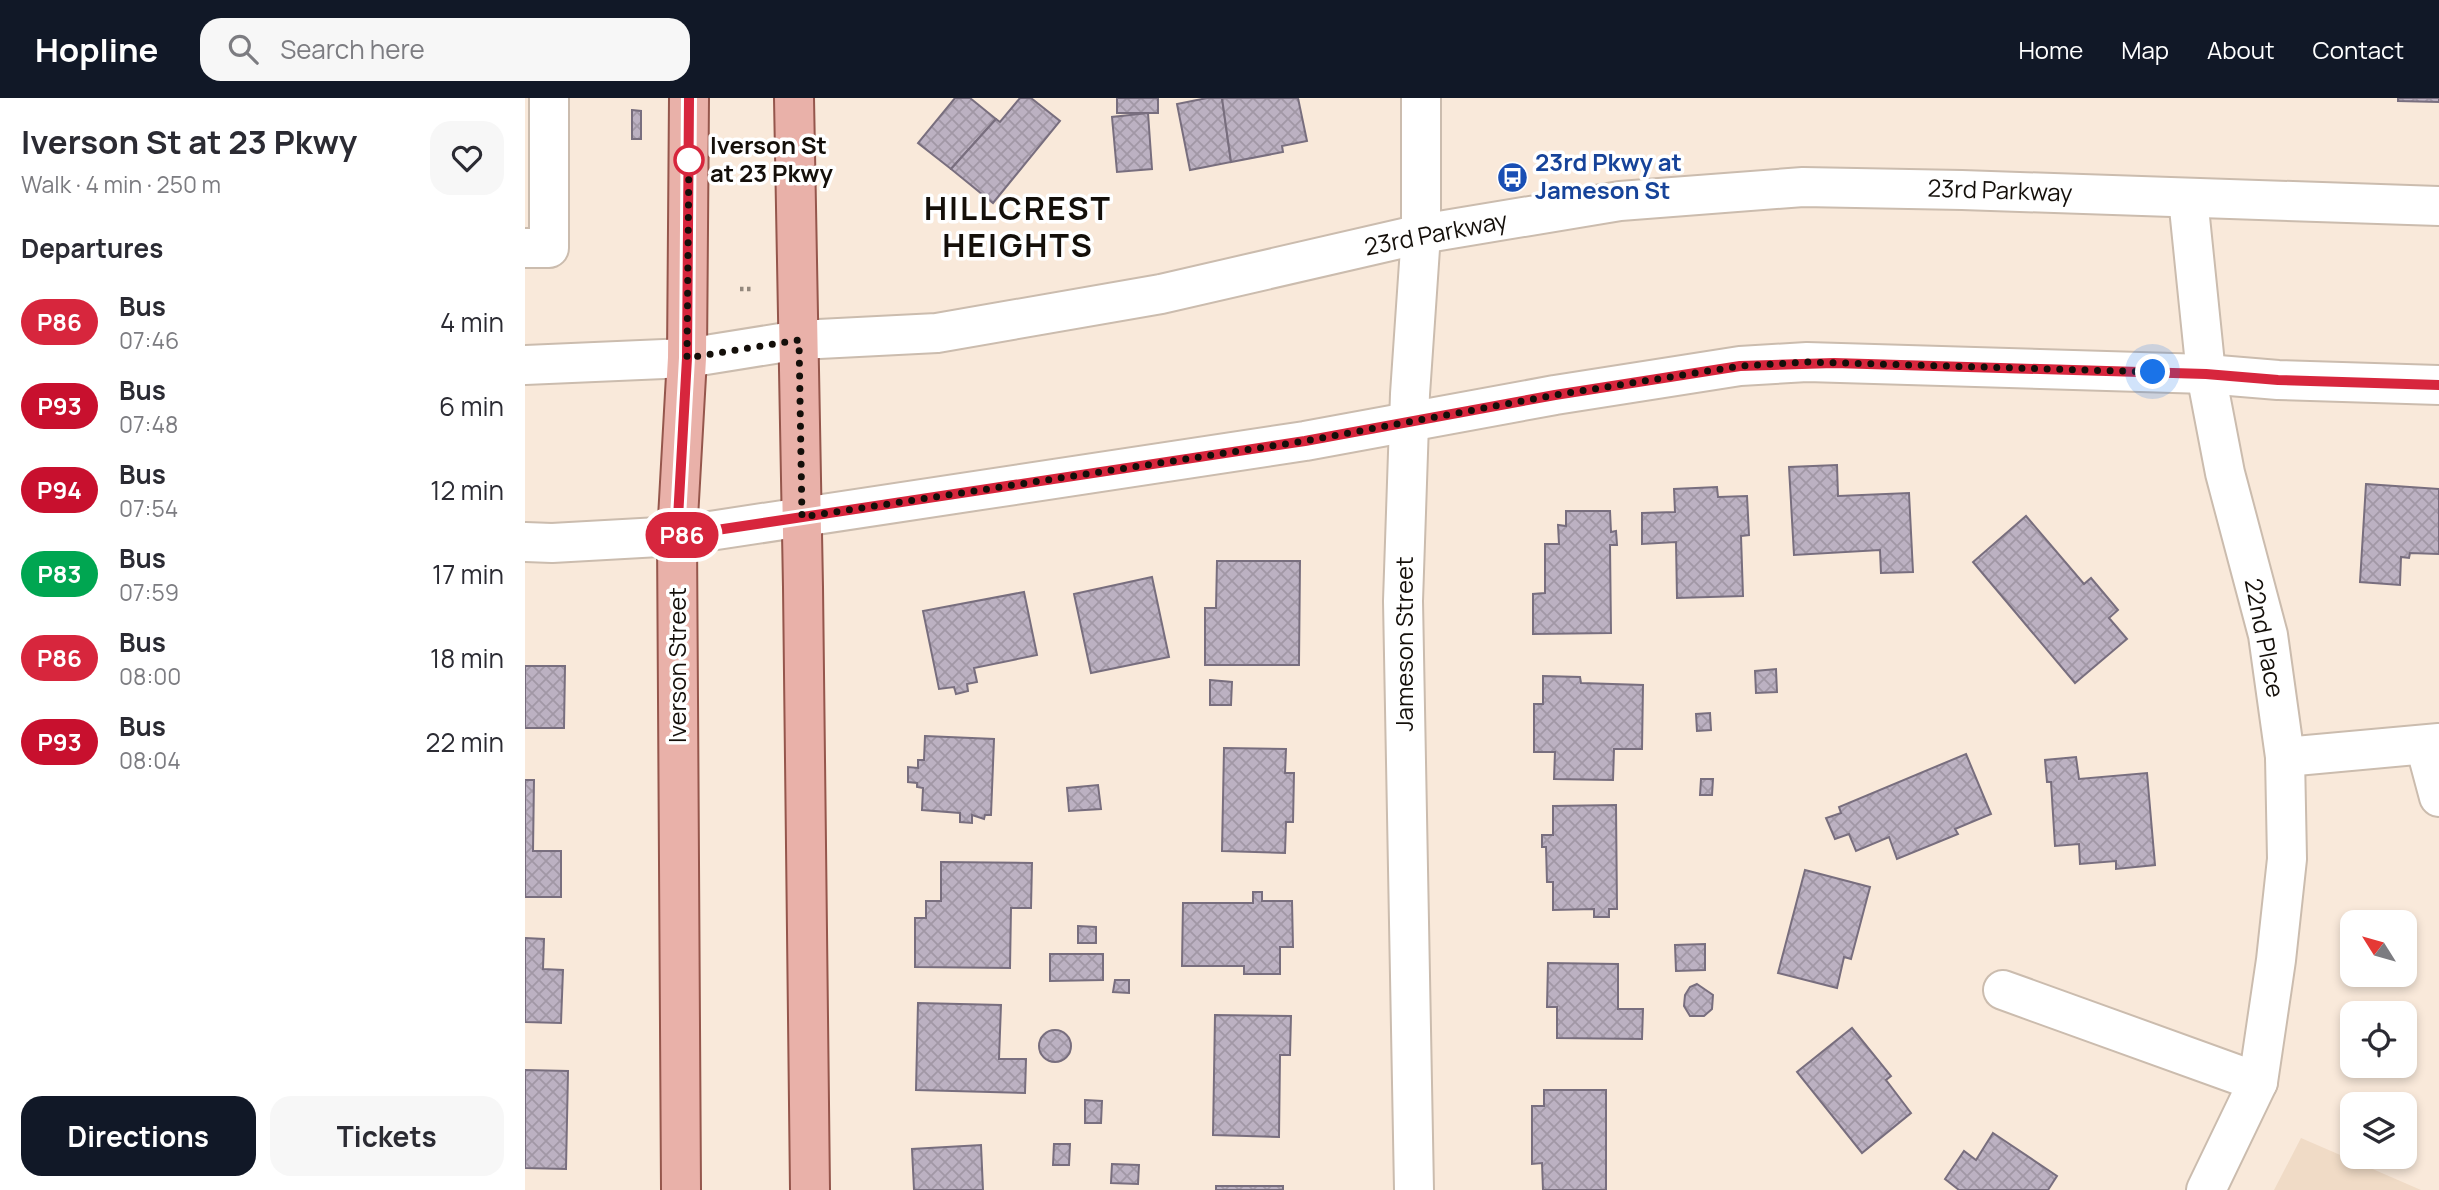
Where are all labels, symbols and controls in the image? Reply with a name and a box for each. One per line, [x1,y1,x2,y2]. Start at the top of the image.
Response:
search box [200,18,690,81]
text: Hopline [35,27,158,72]
icon: search [224,30,262,68]
text: Search here [280,31,425,67]
text: Home [2018,33,2083,66]
text: Map [2121,33,2169,66]
text: About [2207,33,2275,66]
text: Contact [2313,33,2404,66]
text: Iverson St at 23 Pkwy [21,119,357,164]
button: heart [430,121,504,195]
place label: Iverson St at 23 Pkwy [710,128,833,189]
marker: Iverson St at 23 Pkwy [674,145,704,175]
place label: 23rd Pkwy at Jameson St [1535,145,1682,206]
bus stop icon: 23rd Pkwy at Jameson St [1495,160,1529,194]
text: Walk · 4 min · 250 m [21,168,221,200]
street label: 23rd Parkway [1927,170,2074,209]
district label: HILLCREST HEIGHTS [924,186,1112,267]
street label: 23rd Parkway [1361,202,1510,263]
text: Departures [21,230,163,266]
text: Bus [119,288,166,324]
text: 4 min [440,304,504,340]
text: P86 [37,305,82,338]
text: 07:46 [119,324,179,356]
your location [2135,354,2170,389]
text: Bus [119,372,166,408]
text: 6 min [439,388,504,424]
text: P93 [37,389,82,422]
text: 07:48 [119,408,178,440]
text: Bus [119,456,166,492]
text: 12 min [430,472,504,508]
text: P94 [37,473,82,506]
text: 07:54 [119,492,178,524]
line badge: P86 [642,512,722,558]
text: P86 [660,518,704,551]
text: Bus [119,540,166,576]
text: 17 min [432,556,504,592]
street label: Jameson Street [1387,556,1420,732]
text: P83 [38,557,81,590]
street label: 22nd Place [2238,575,2293,700]
text: 07:59 [119,576,179,608]
street label: Iverson Street [660,587,693,743]
text: Bus [119,624,166,660]
text: 18 min [430,640,504,676]
text: P86 [37,641,82,674]
text: 08:00 [119,660,181,692]
text: Bus [119,708,166,744]
text: 22 min [426,724,504,760]
text: P93 [37,725,82,758]
text: 08:04 [119,744,181,776]
north arrow [2340,910,2417,987]
map controls [2340,910,2417,1169]
button: locate [2340,1001,2417,1078]
button: layers [2340,1092,2417,1169]
button: Directions [21,1096,256,1176]
button: Tickets [270,1096,504,1176]

